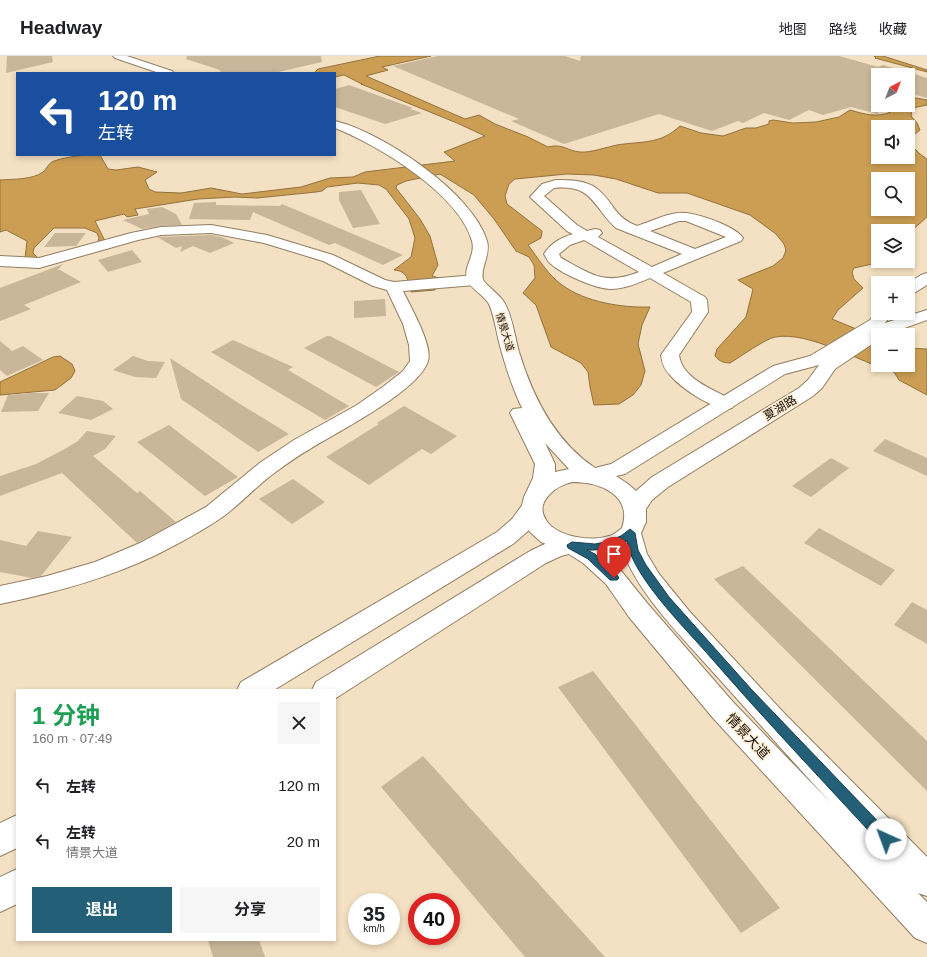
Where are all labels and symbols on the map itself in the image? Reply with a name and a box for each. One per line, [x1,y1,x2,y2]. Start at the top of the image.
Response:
north arrow [871,68,915,112]
street label: 情景大道 [494,311,516,353]
street label: 夏湖路 [761,393,799,423]
pin [597,537,631,578]
street label: 情景大道 [723,710,773,762]
position arrow [865,818,907,860]
speed limit sign: 40 [408,893,460,945]

